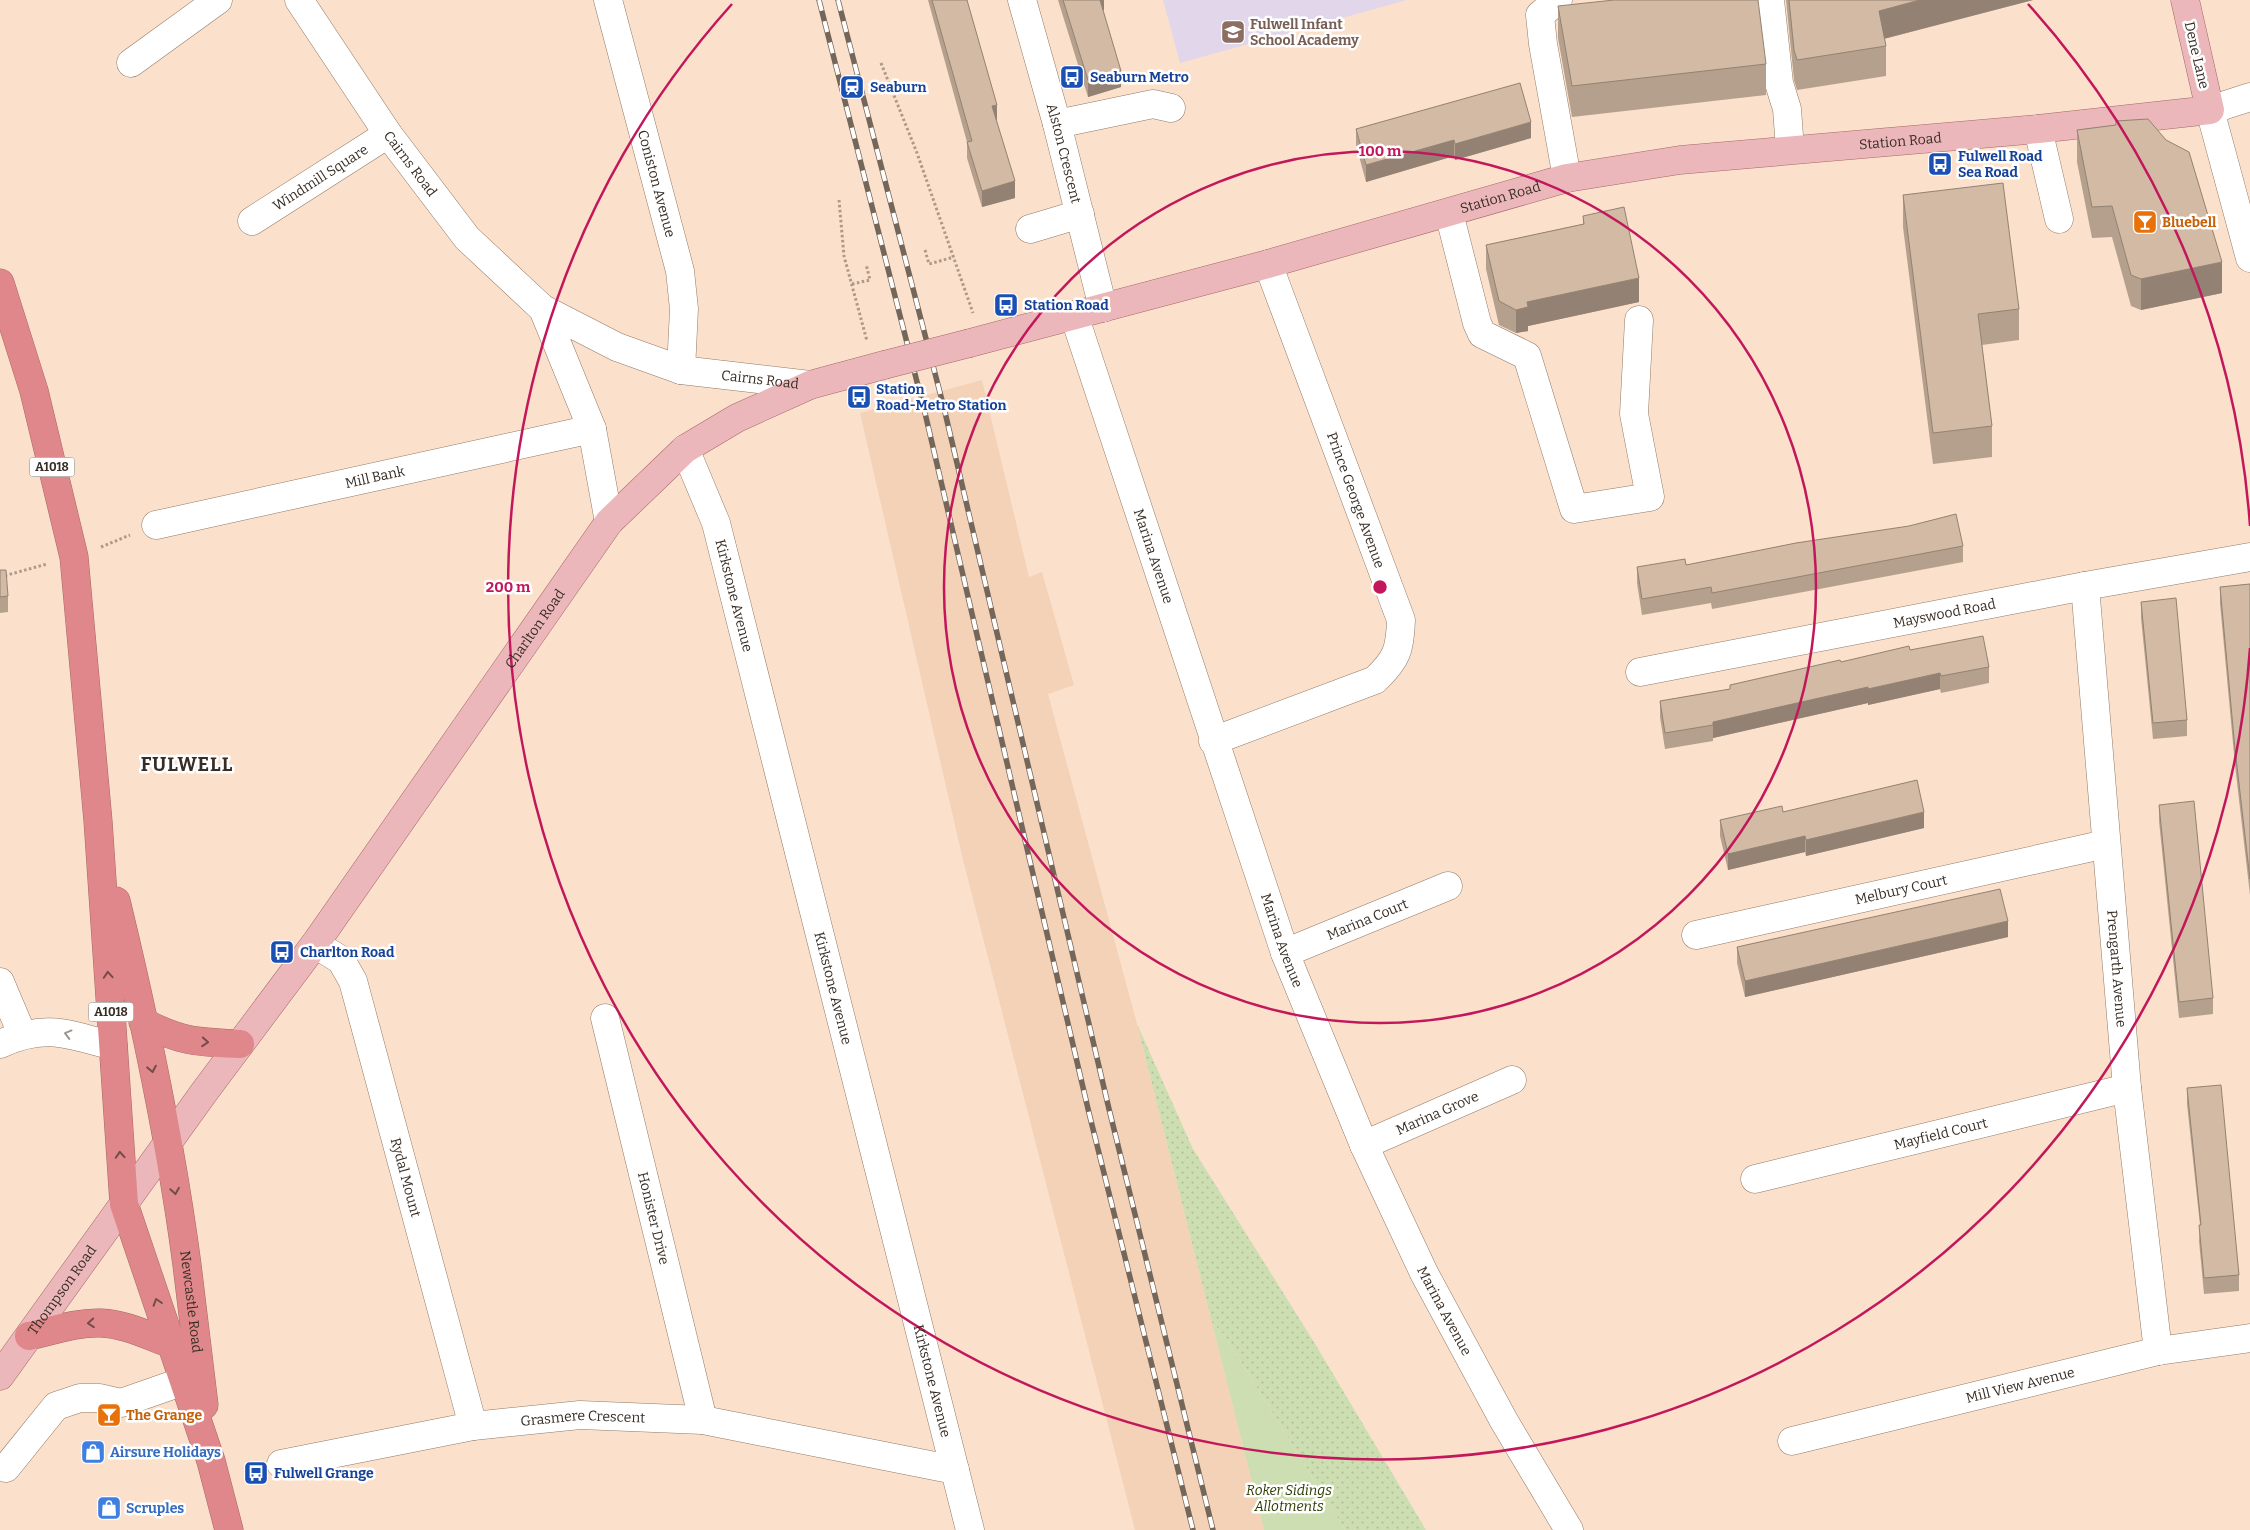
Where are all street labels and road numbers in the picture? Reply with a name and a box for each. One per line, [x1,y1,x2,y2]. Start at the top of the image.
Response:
street label: Dene Lane [2181,20,2213,90]
street label: Alston Crescent [1043,101,1085,205]
street label: Cairns Road [380,128,440,200]
street label: Coniston Avenue [634,128,679,239]
street label: Station Road [1858,129,1942,153]
street label: Windmill Square [270,141,371,215]
street label: Station Road [1458,178,1543,217]
street label: Cairns Road [720,367,800,393]
street label: Prince George Avenue [1323,430,1388,571]
road number: A1018 [30,458,74,477]
street label: Mill Bank [343,462,406,492]
street label: Marina Avenue [1130,507,1177,606]
street label: Kirkstone Avenue [711,537,756,654]
street label: Charlton Road [502,586,569,672]
street label: Mayswood Road [1892,595,1997,632]
street label: Melbury Court [1853,871,1949,908]
street label: Marina Avenue [1257,891,1306,990]
street label: Marina Court [1324,895,1411,944]
street label: Prengarth Avenue [2103,909,2130,1028]
street label: Kirkstone Avenue [810,930,855,1046]
road number: A1018 [88,1002,134,1022]
street label: Marina Grove [1394,1088,1481,1139]
street label: Mayfield Court [1892,1114,1989,1154]
street label: Rydal Mount [387,1136,424,1219]
street label: Honister Drive [634,1170,673,1266]
street label: Thompson Road [24,1242,100,1338]
street label: Newcastle Road [176,1250,206,1354]
street label: Marina Avenue [1413,1264,1475,1359]
street label: Kirkstone Avenue [910,1323,954,1439]
street label: Mill View Avenue [1964,1364,2077,1407]
street label: Grasmere Crescent [520,1407,646,1430]

